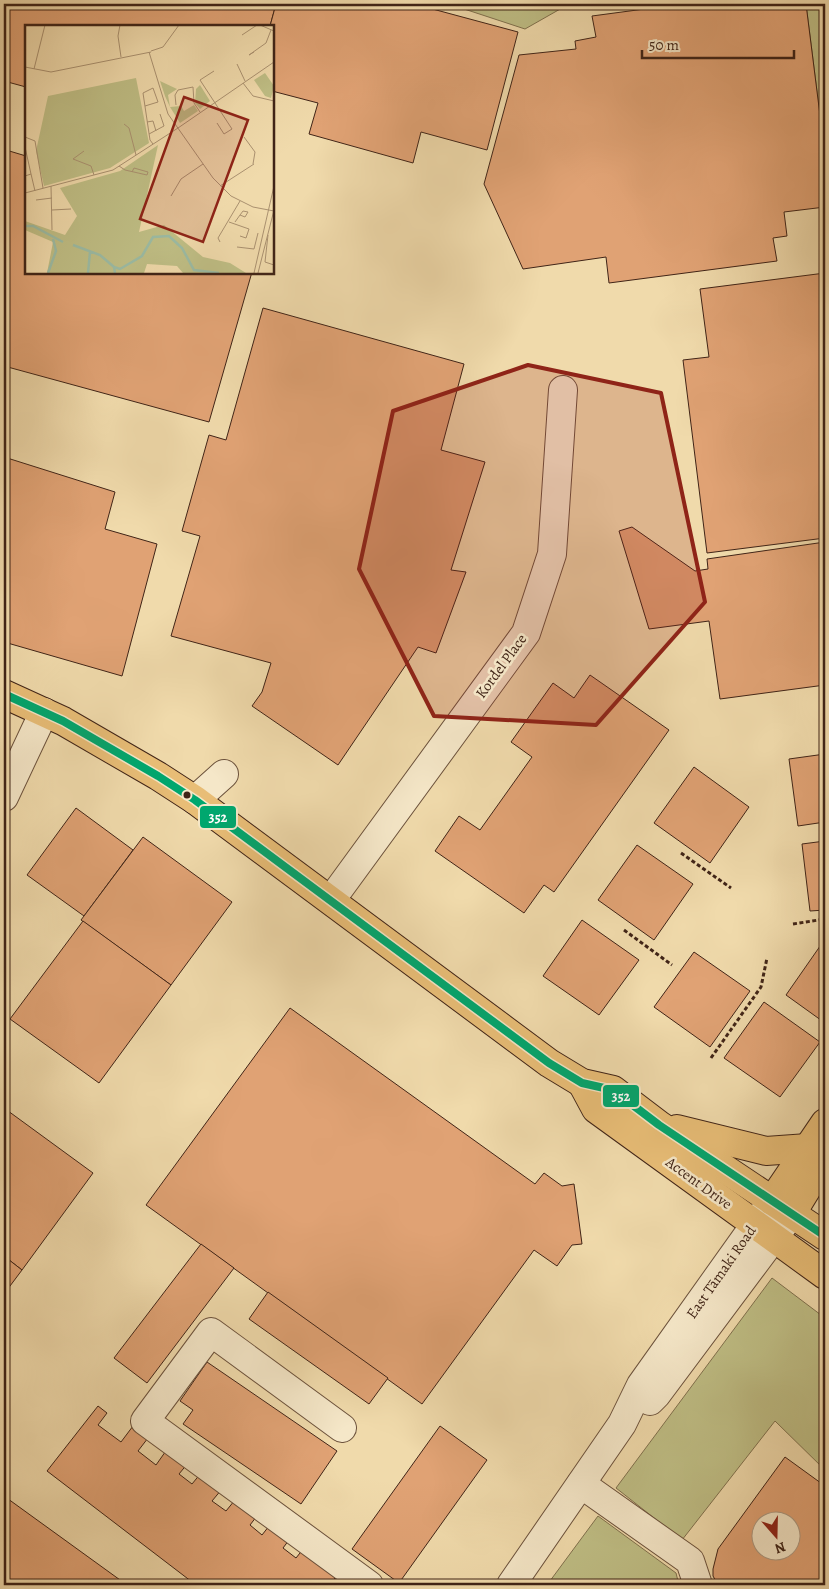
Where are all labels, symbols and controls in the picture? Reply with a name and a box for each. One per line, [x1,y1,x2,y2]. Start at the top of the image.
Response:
inset map [25,25,274,274]
scale bar [642,28,794,60]
text: 50 m [649,35,679,55]
street label: Kordel Place [471,629,531,702]
unlabelled marker [182,790,192,800]
line badge: 352 [199,805,237,829]
text: 352 [209,808,228,827]
line badge: 352 [602,1084,640,1108]
text: 352 [612,1087,631,1106]
street label: Accent Drive [661,1152,736,1214]
street label: East Tāmaki Road [681,1221,761,1323]
north arrow [752,1512,802,1562]
text: N [772,1537,788,1558]

